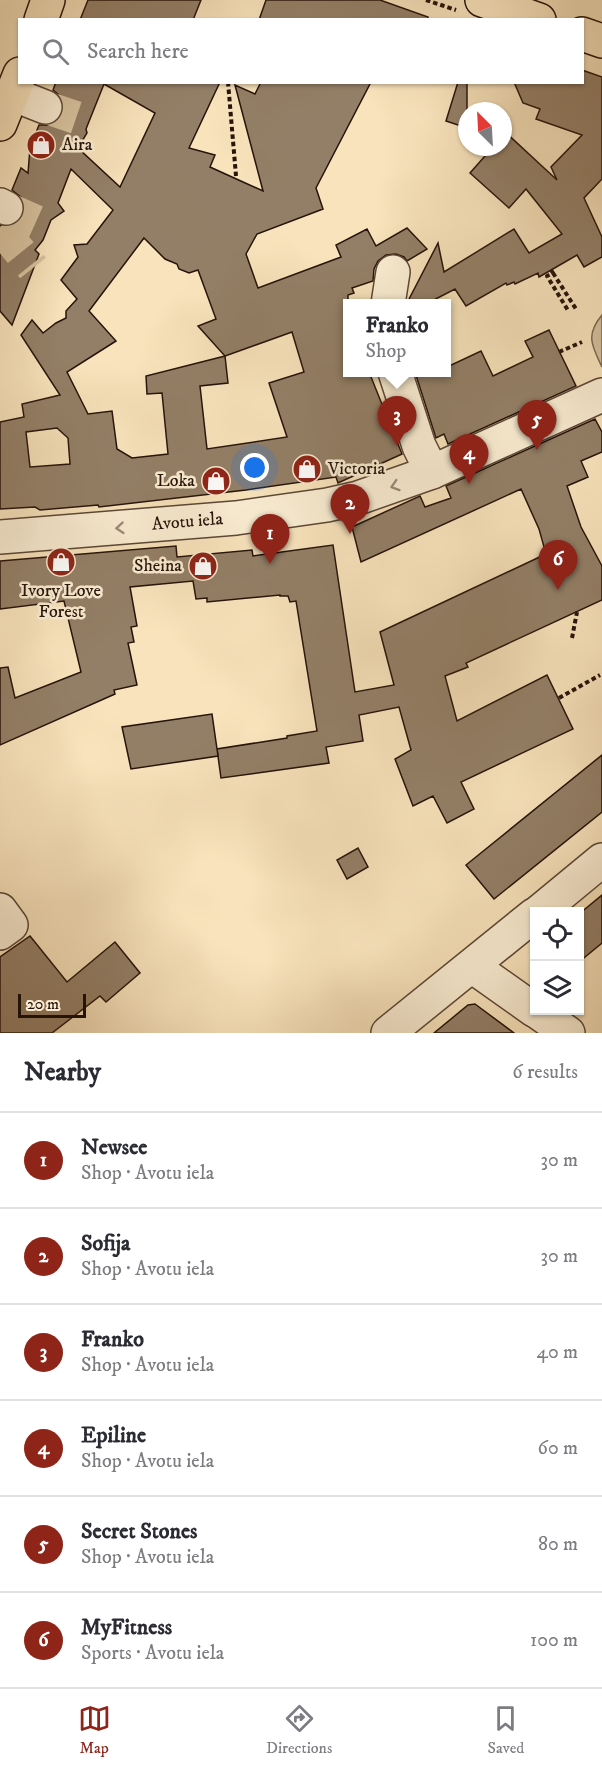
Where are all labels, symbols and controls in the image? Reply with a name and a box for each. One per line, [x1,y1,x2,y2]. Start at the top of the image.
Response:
search box [18,18,584,84]
icon: search [39,35,72,68]
text: Search here [87,38,189,65]
north arrow [458,102,512,156]
shop icon: Aira [25,129,57,161]
place label: Aira [62,134,93,156]
popup [343,299,451,377]
text: Franko [366,312,428,339]
text: Shop [366,339,406,364]
pin: 3 [378,396,416,446]
pin: 5 [518,400,556,450]
pin: 4 [450,434,488,484]
your location [240,453,269,482]
shop icon: Victoria [291,453,323,485]
place label: Victoria [327,458,385,480]
shop icon: Loka [200,465,232,497]
place label: Loka [157,470,195,492]
one-way arrow [390,478,401,491]
pin: 2 [330,484,370,534]
street label: Avotu iela [151,508,224,536]
pin: 1 [250,514,290,564]
one-way arrow [115,521,124,534]
pin: 6 [538,540,578,590]
shop icon: Ivory Love Forest [45,546,77,578]
shop icon: Sheina [187,550,219,582]
place label: Sheina [134,555,182,577]
place label: Ivory Love Forest [21,580,101,623]
map controls [530,907,584,1015]
button: locate [530,907,584,961]
button: layers [530,961,584,1015]
scale bar [18,991,86,1019]
text: 20 m [27,994,59,1014]
text: Nearby [24,1056,101,1089]
text: 6 results [512,1060,578,1085]
text: Newsee [81,1134,147,1161]
text: 1 [40,1148,47,1173]
text: 30 m [540,1148,578,1173]
text: Shop · Avotu iela [81,1161,214,1186]
text: Sofija [81,1230,130,1257]
text: 2 [39,1244,48,1269]
text: 30 m [540,1244,578,1269]
text: Shop · Avotu iela [81,1257,214,1282]
text: Franko [81,1326,144,1353]
text: 3 [40,1340,47,1365]
text: 40 m [536,1340,578,1365]
text: Shop · Avotu iela [81,1353,214,1378]
text: Epiline [81,1422,146,1449]
text: 4 [38,1436,49,1461]
text: 60 m [538,1436,578,1461]
text: Shop · Avotu iela [81,1449,214,1474]
text: Secret Stones [81,1518,197,1545]
text: 5 [39,1532,48,1557]
text: 80 m [538,1532,578,1557]
text: Shop · Avotu iela [81,1545,214,1570]
text: MyFitness [81,1614,172,1641]
text: 6 [38,1628,49,1653]
text: 100 m [530,1628,578,1653]
text: Sports · Avotu iela [81,1641,224,1666]
tab: Map [78,1702,111,1758]
tab: Directions [266,1702,332,1758]
tab: Saved [488,1702,524,1758]

